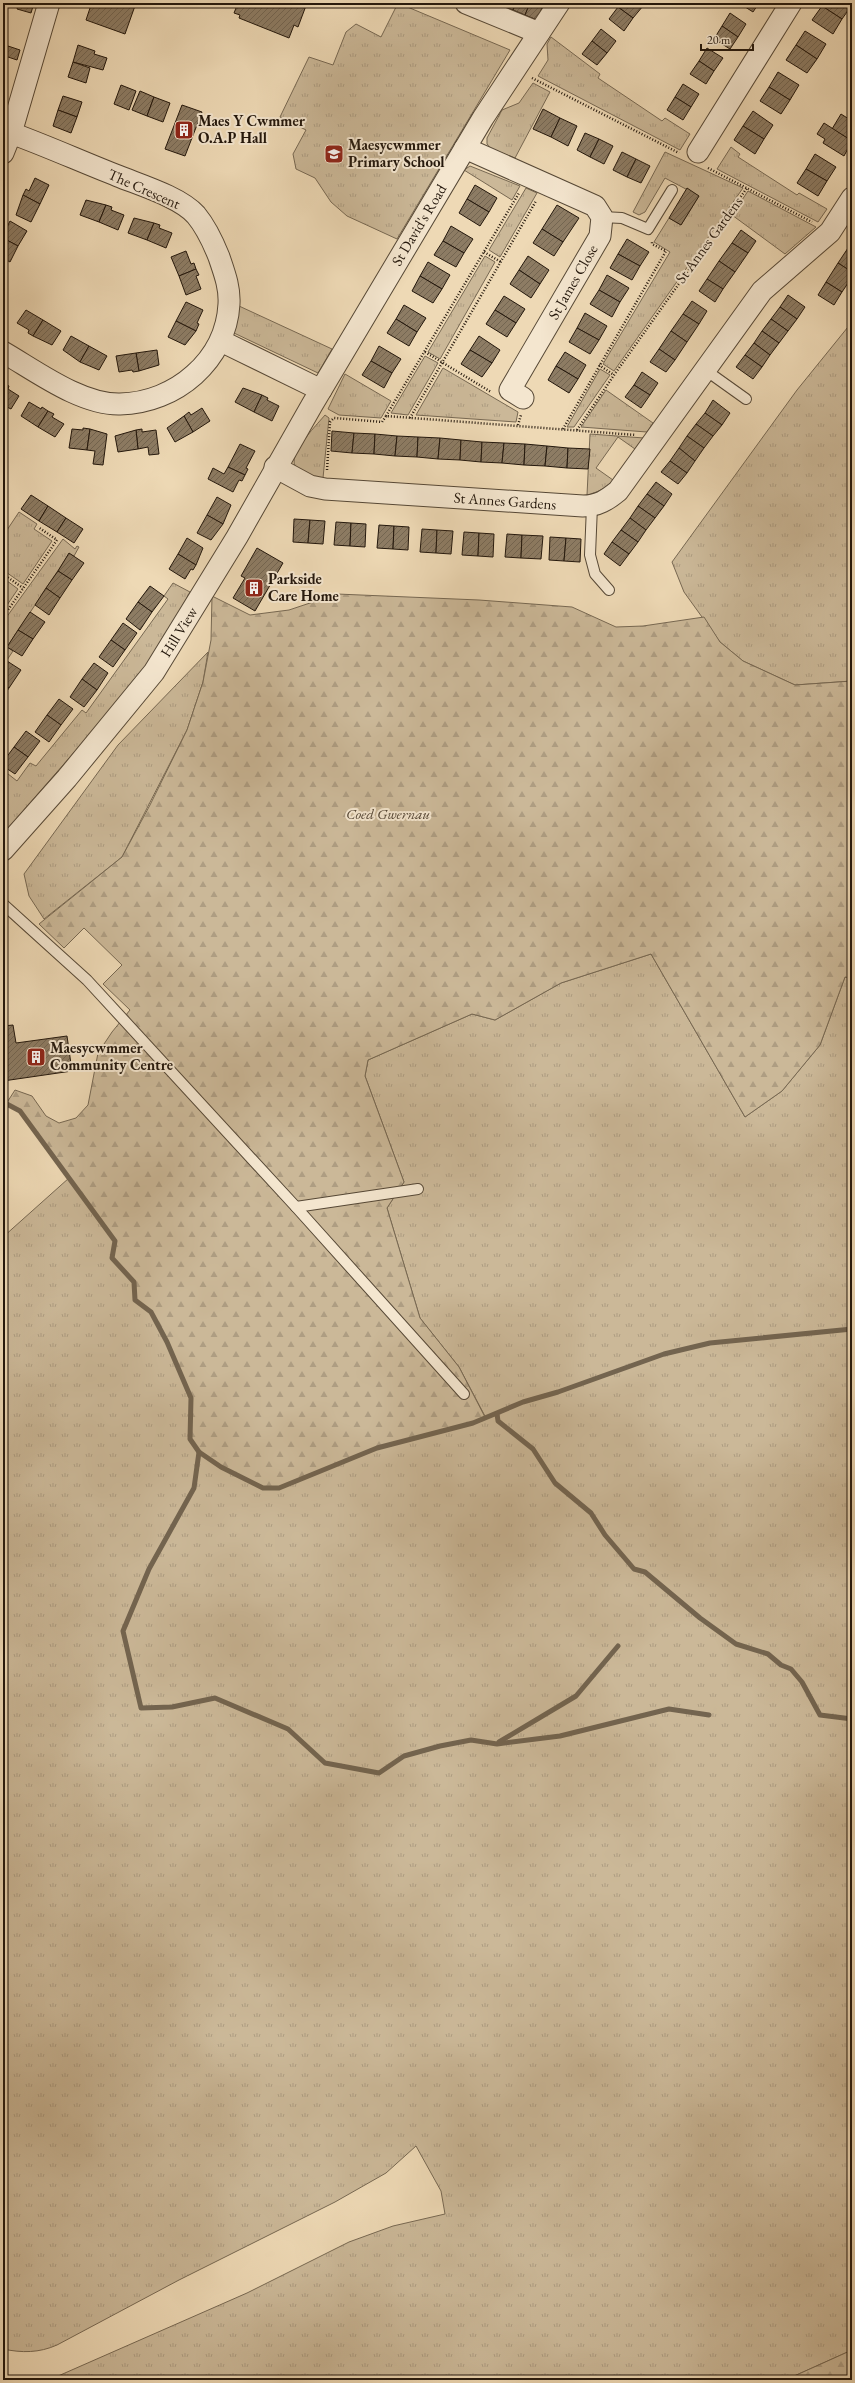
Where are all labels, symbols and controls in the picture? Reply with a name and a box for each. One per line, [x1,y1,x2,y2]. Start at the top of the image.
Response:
scale bar [701,26,753,52]
text: 20 m [707,32,731,48]
place label: Maes Y Cwmmer O.A.P Hall [198,111,306,147]
building icon: Maes Y Cwmmer O.A.P Hall [173,119,195,141]
place label: Maesycwmmer Primary School [348,135,445,171]
school or university icon: Maesycwmmer Primary School [323,143,345,165]
street label: The Crescent [105,164,184,213]
street label: St David's Road [387,180,451,269]
street label: St Annes Gardens [671,192,747,287]
street label: St James Close [543,241,602,323]
street label: St Annes Gardens [453,487,557,514]
place label: Parkside Care Home [268,569,339,605]
building icon: Parkside Care Home [243,577,265,599]
street label: Hill View [156,603,202,660]
park label: Coed Gwernau [346,804,430,823]
place label: Maesycwmmer Community Centre [50,1038,173,1074]
building icon: Maesycwmmer Community Centre [25,1046,47,1068]

